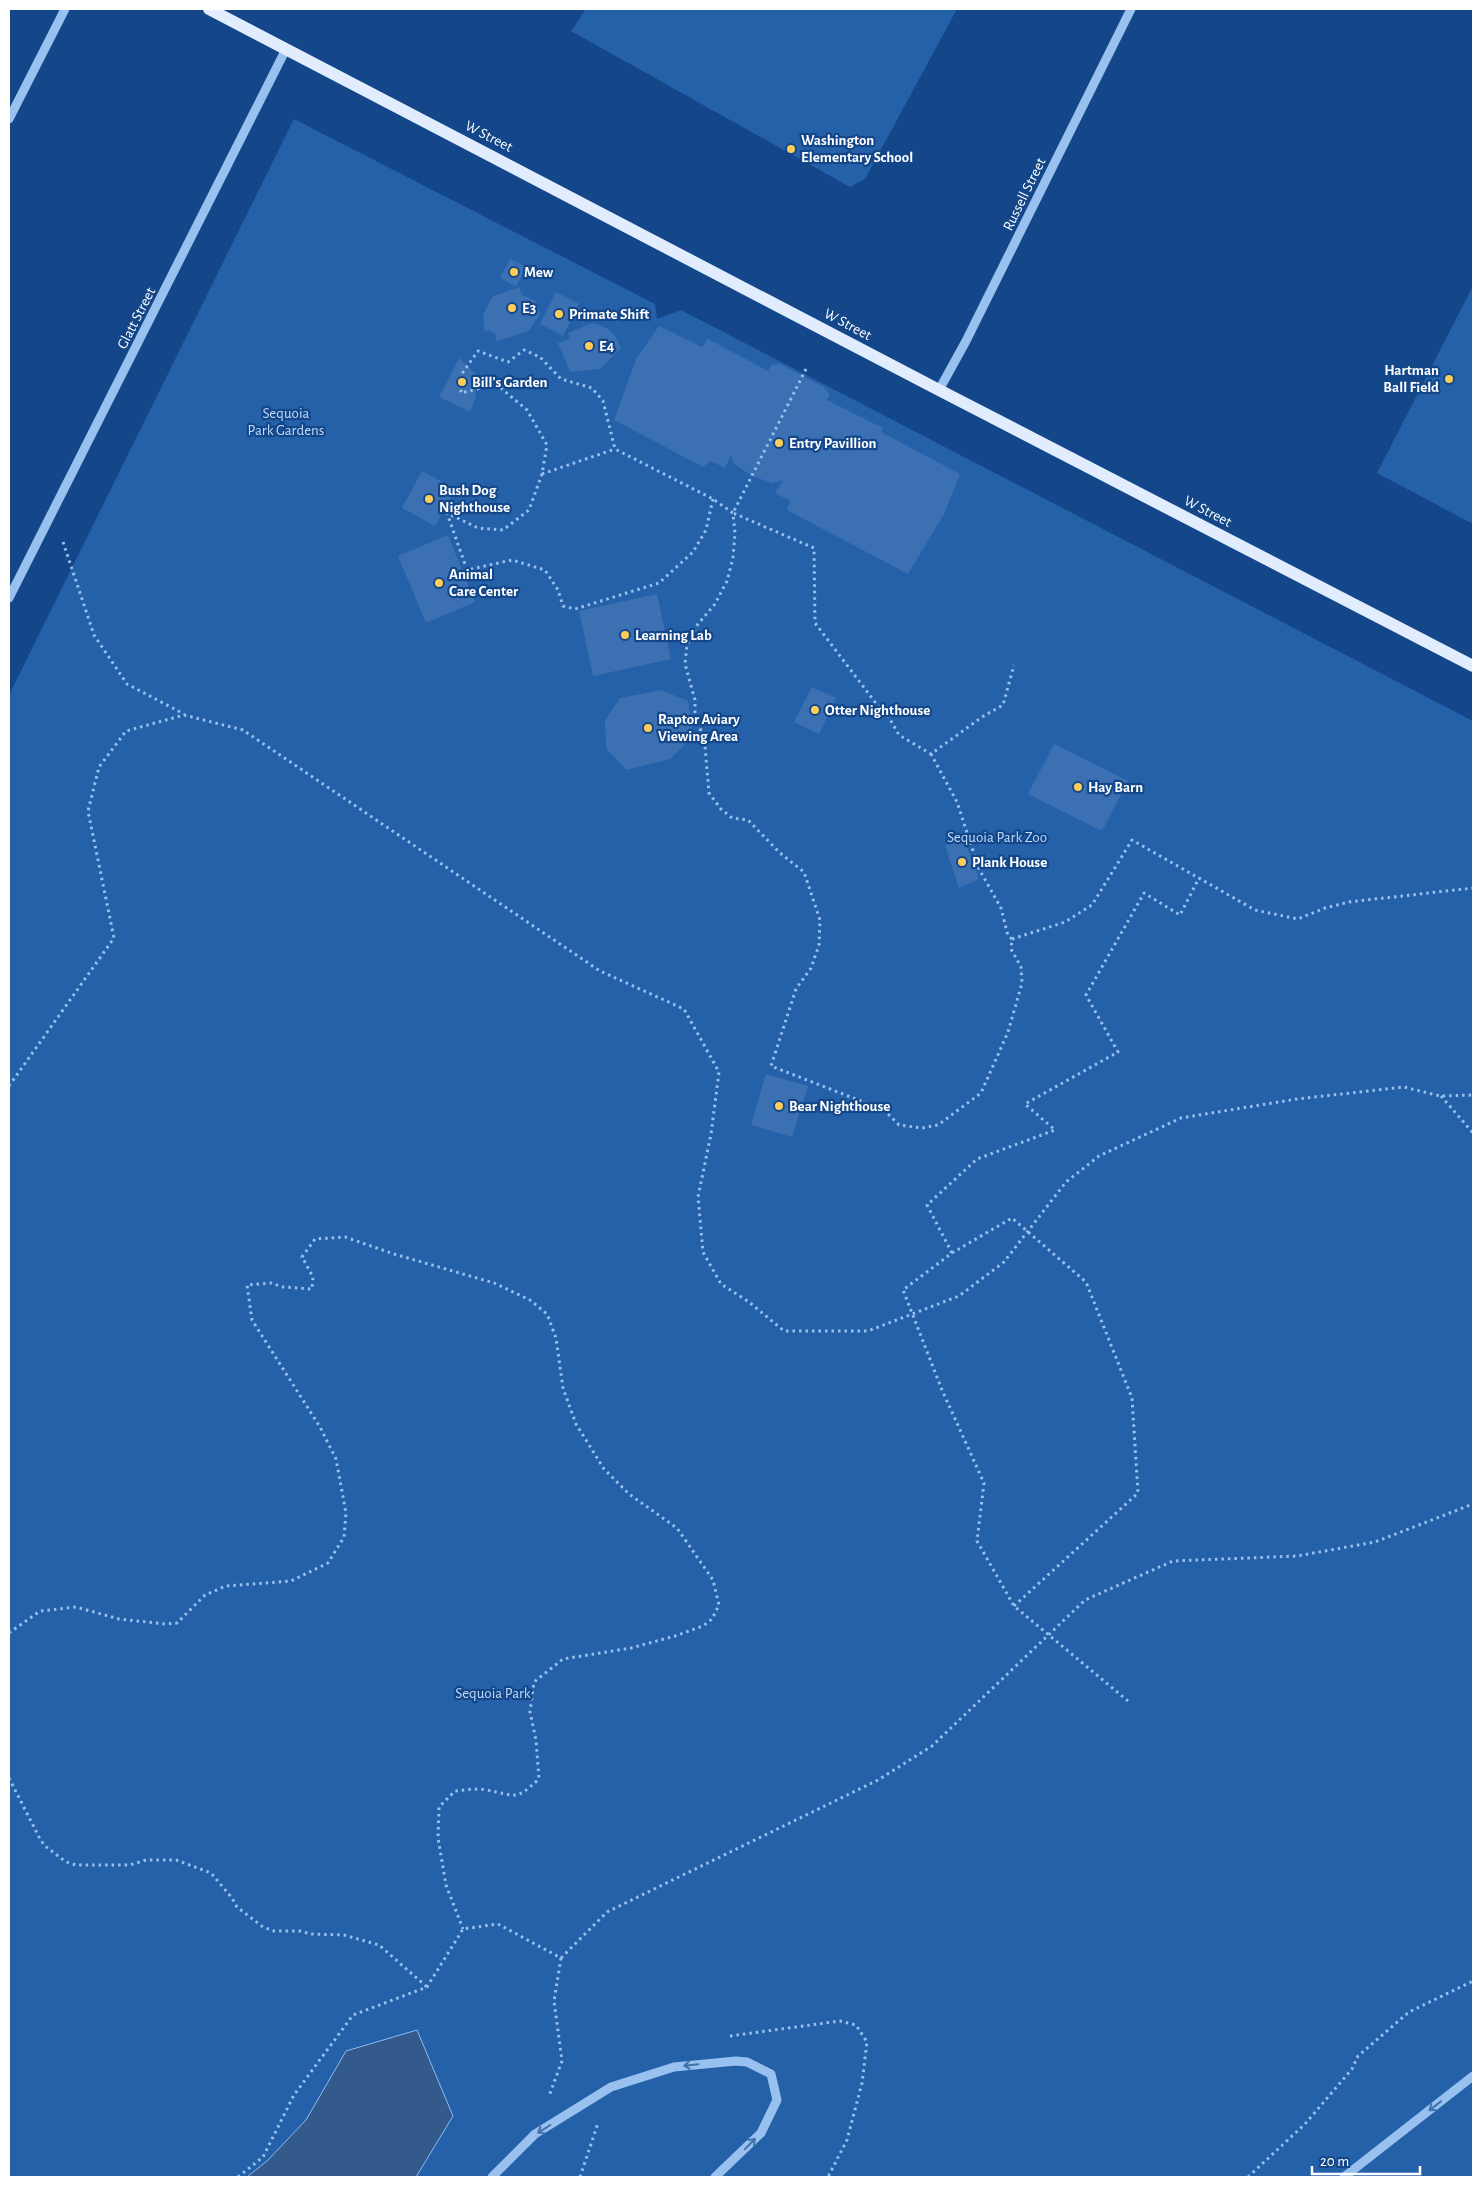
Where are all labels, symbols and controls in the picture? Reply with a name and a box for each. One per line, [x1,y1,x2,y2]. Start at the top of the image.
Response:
street label: W Street [463,118,515,155]
place label: Washington Elementary School [801,133,913,165]
marker: Washington Elementary School [785,143,797,155]
street label: Russell Street [1000,155,1049,233]
place label: Mew [524,265,554,280]
marker: Mew [508,266,520,278]
street label: Glatt Street [115,285,158,351]
place label: E3 [522,301,536,316]
marker: E3 [506,302,518,314]
street label: W Street [822,306,874,343]
place label: Primate Shift [569,307,649,322]
marker: Primate Shift [553,308,565,320]
place label: E4 [599,339,615,354]
marker: E4 [583,340,595,352]
place label: Hartman Ball Field [1383,363,1439,395]
marker: Hartman Ball Field [1443,373,1455,385]
place label: Bill's Garden [472,375,548,390]
marker: Bill's Garden [456,376,468,388]
park label: Sequoia Park Gardens [248,406,324,438]
place label: Entry Pavillion [789,436,877,451]
marker: Entry Pavillion [773,437,785,449]
place label: Bush Dog Nighthouse [439,483,510,515]
marker: Bush Dog Nighthouse [423,493,435,505]
street label: W Street [1182,493,1234,530]
place label: Animal Care Center [449,567,519,599]
marker: Animal Care Center [433,577,445,589]
place label: Learning Lab [635,628,712,643]
marker: Learning Lab [619,629,631,641]
place label: Otter Nighthouse [825,703,930,718]
marker: Otter Nighthouse [809,704,821,716]
place label: Raptor Aviary Viewing Area [658,712,740,744]
marker: Raptor Aviary Viewing Area [642,722,654,734]
place label: Hay Barn [1088,780,1143,795]
marker: Hay Barn [1072,781,1084,793]
park label: Sequoia Park Zoo [947,830,1047,845]
place label: Plank House [972,855,1047,870]
marker: Plank House [956,856,968,868]
place label: Bear Nighthouse [789,1099,890,1114]
marker: Bear Nighthouse [773,1100,785,1112]
park label: Sequoia Park [455,1686,531,1701]
one-way arrow [683,2060,699,2070]
one-way arrow [1429,2101,1442,2112]
one-way arrow [537,2125,551,2135]
one-way arrow [744,2137,756,2150]
scale bar [1312,2144,1420,2176]
text: 20 m [1320,2154,1349,2169]

